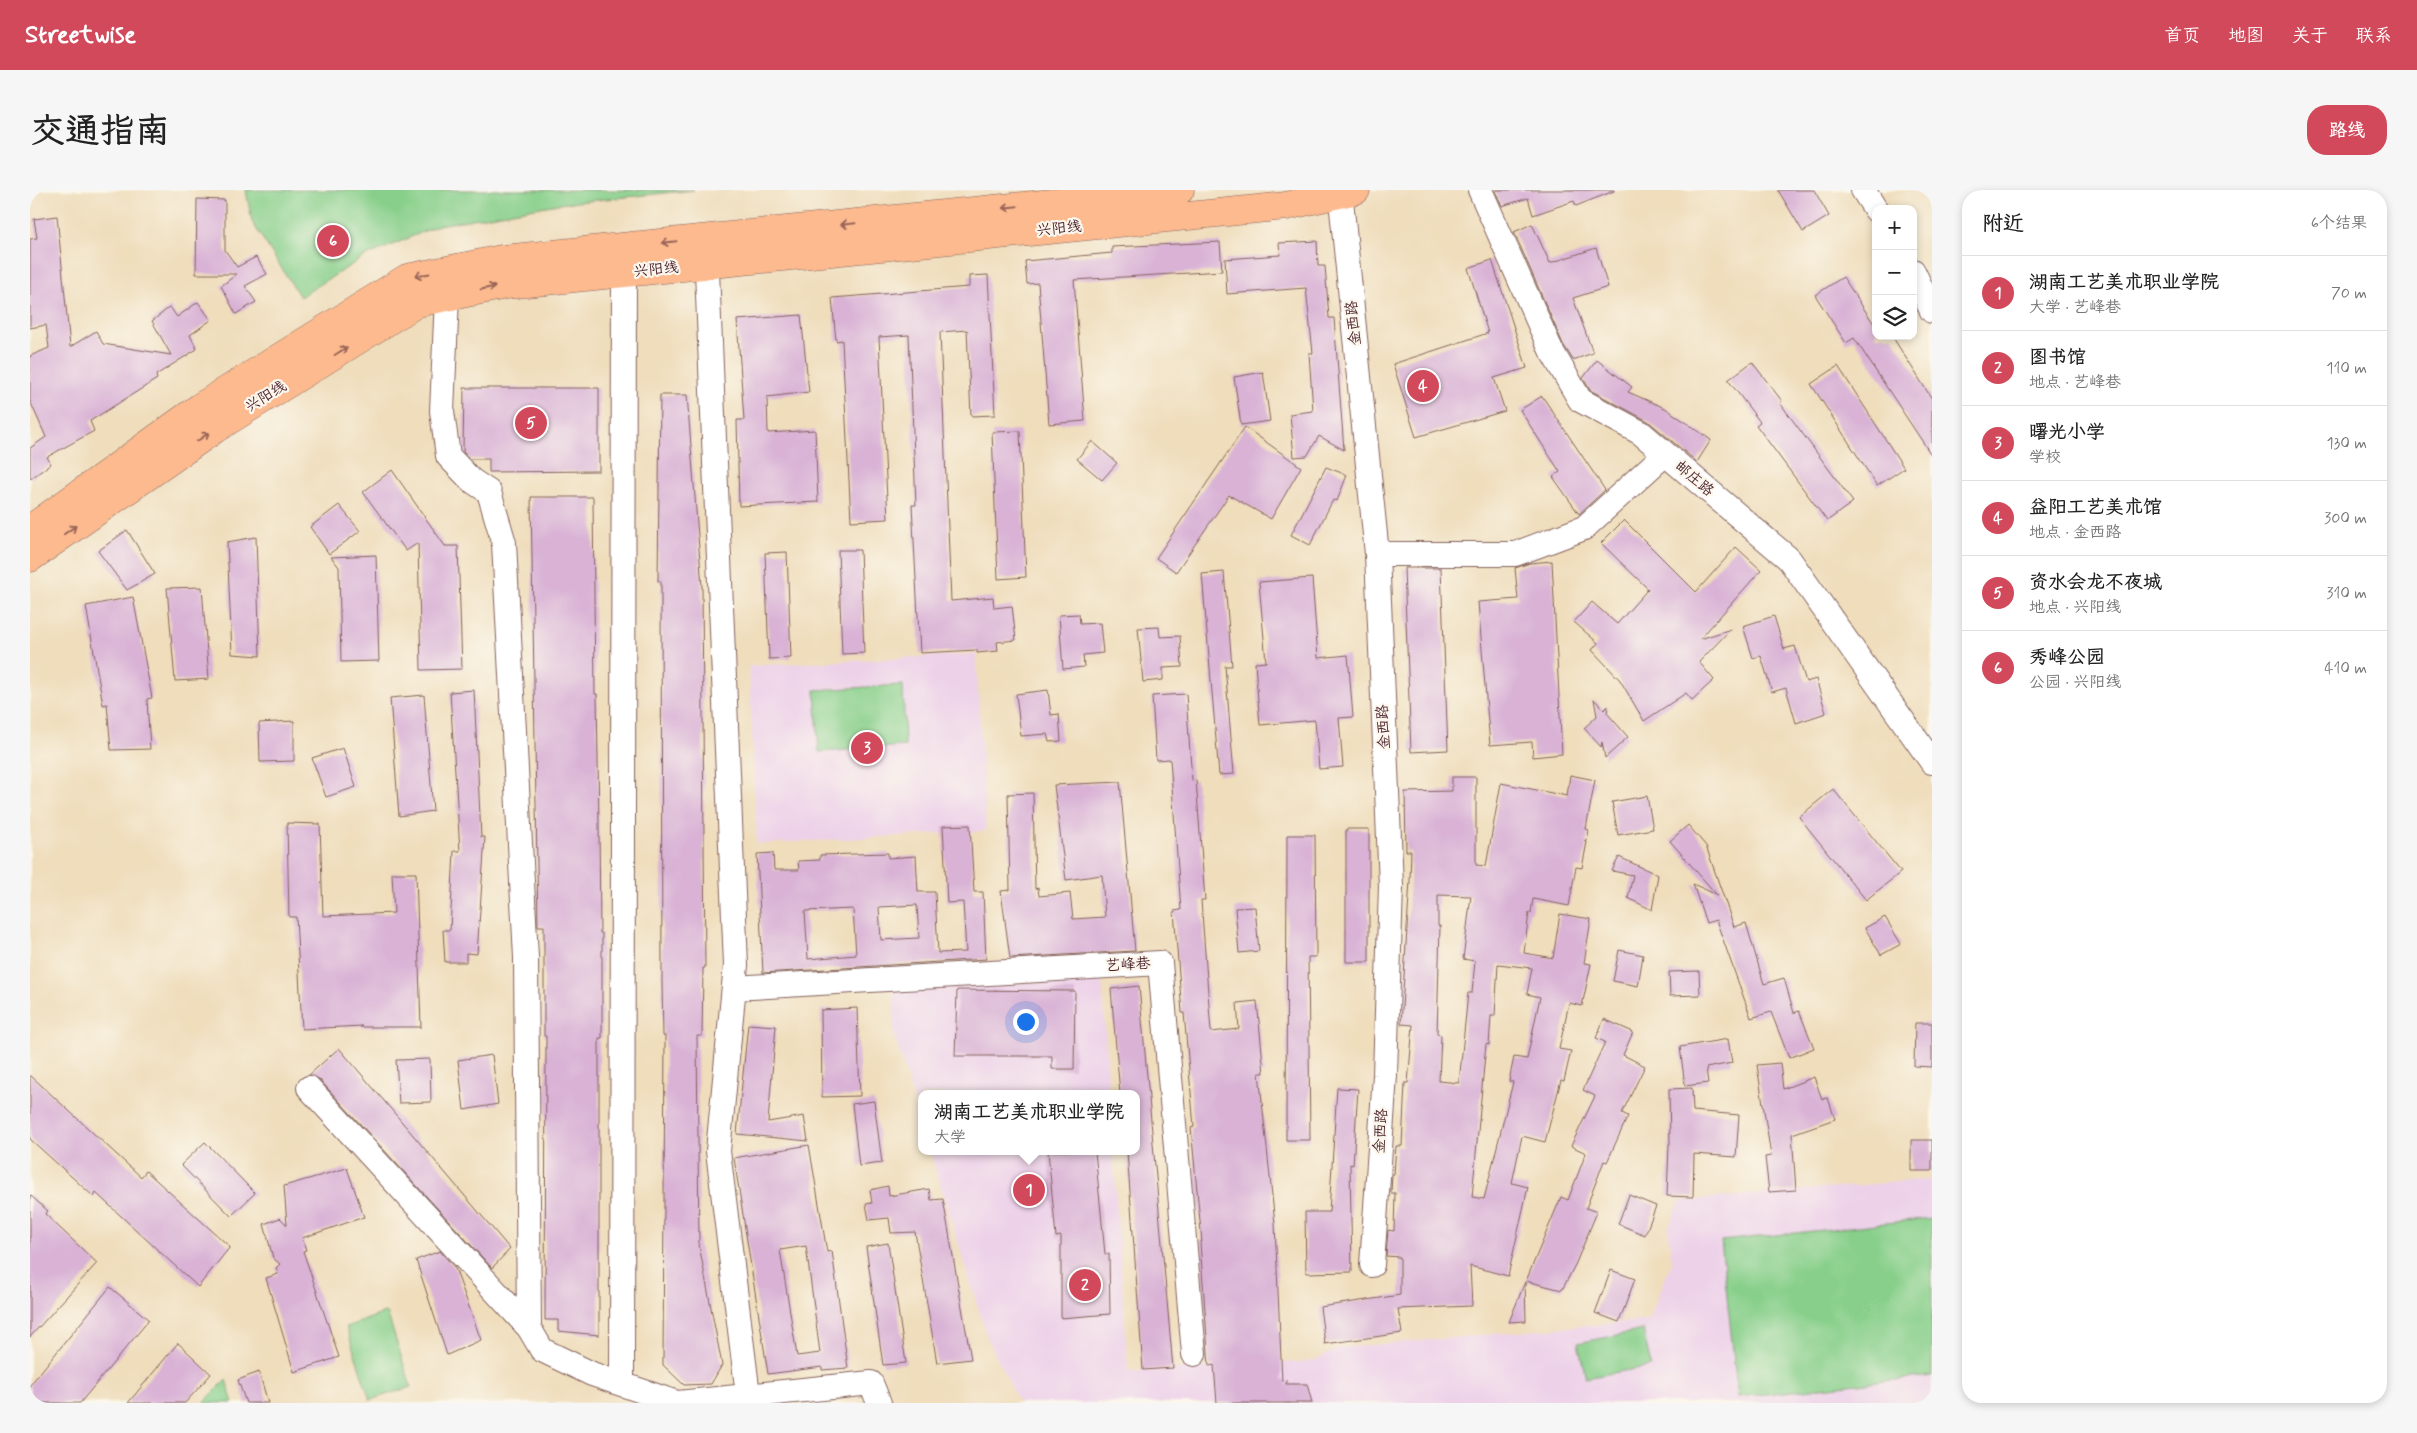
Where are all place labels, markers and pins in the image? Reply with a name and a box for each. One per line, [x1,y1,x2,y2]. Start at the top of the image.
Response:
pin: 6 [317,222,349,260]
pin: 4 [1407,367,1439,405]
pin: 5 [515,404,547,442]
pin: 3 [851,729,883,767]
pin: 1 [1013,1171,1045,1209]
pin: 2 [1069,1266,1101,1304]

